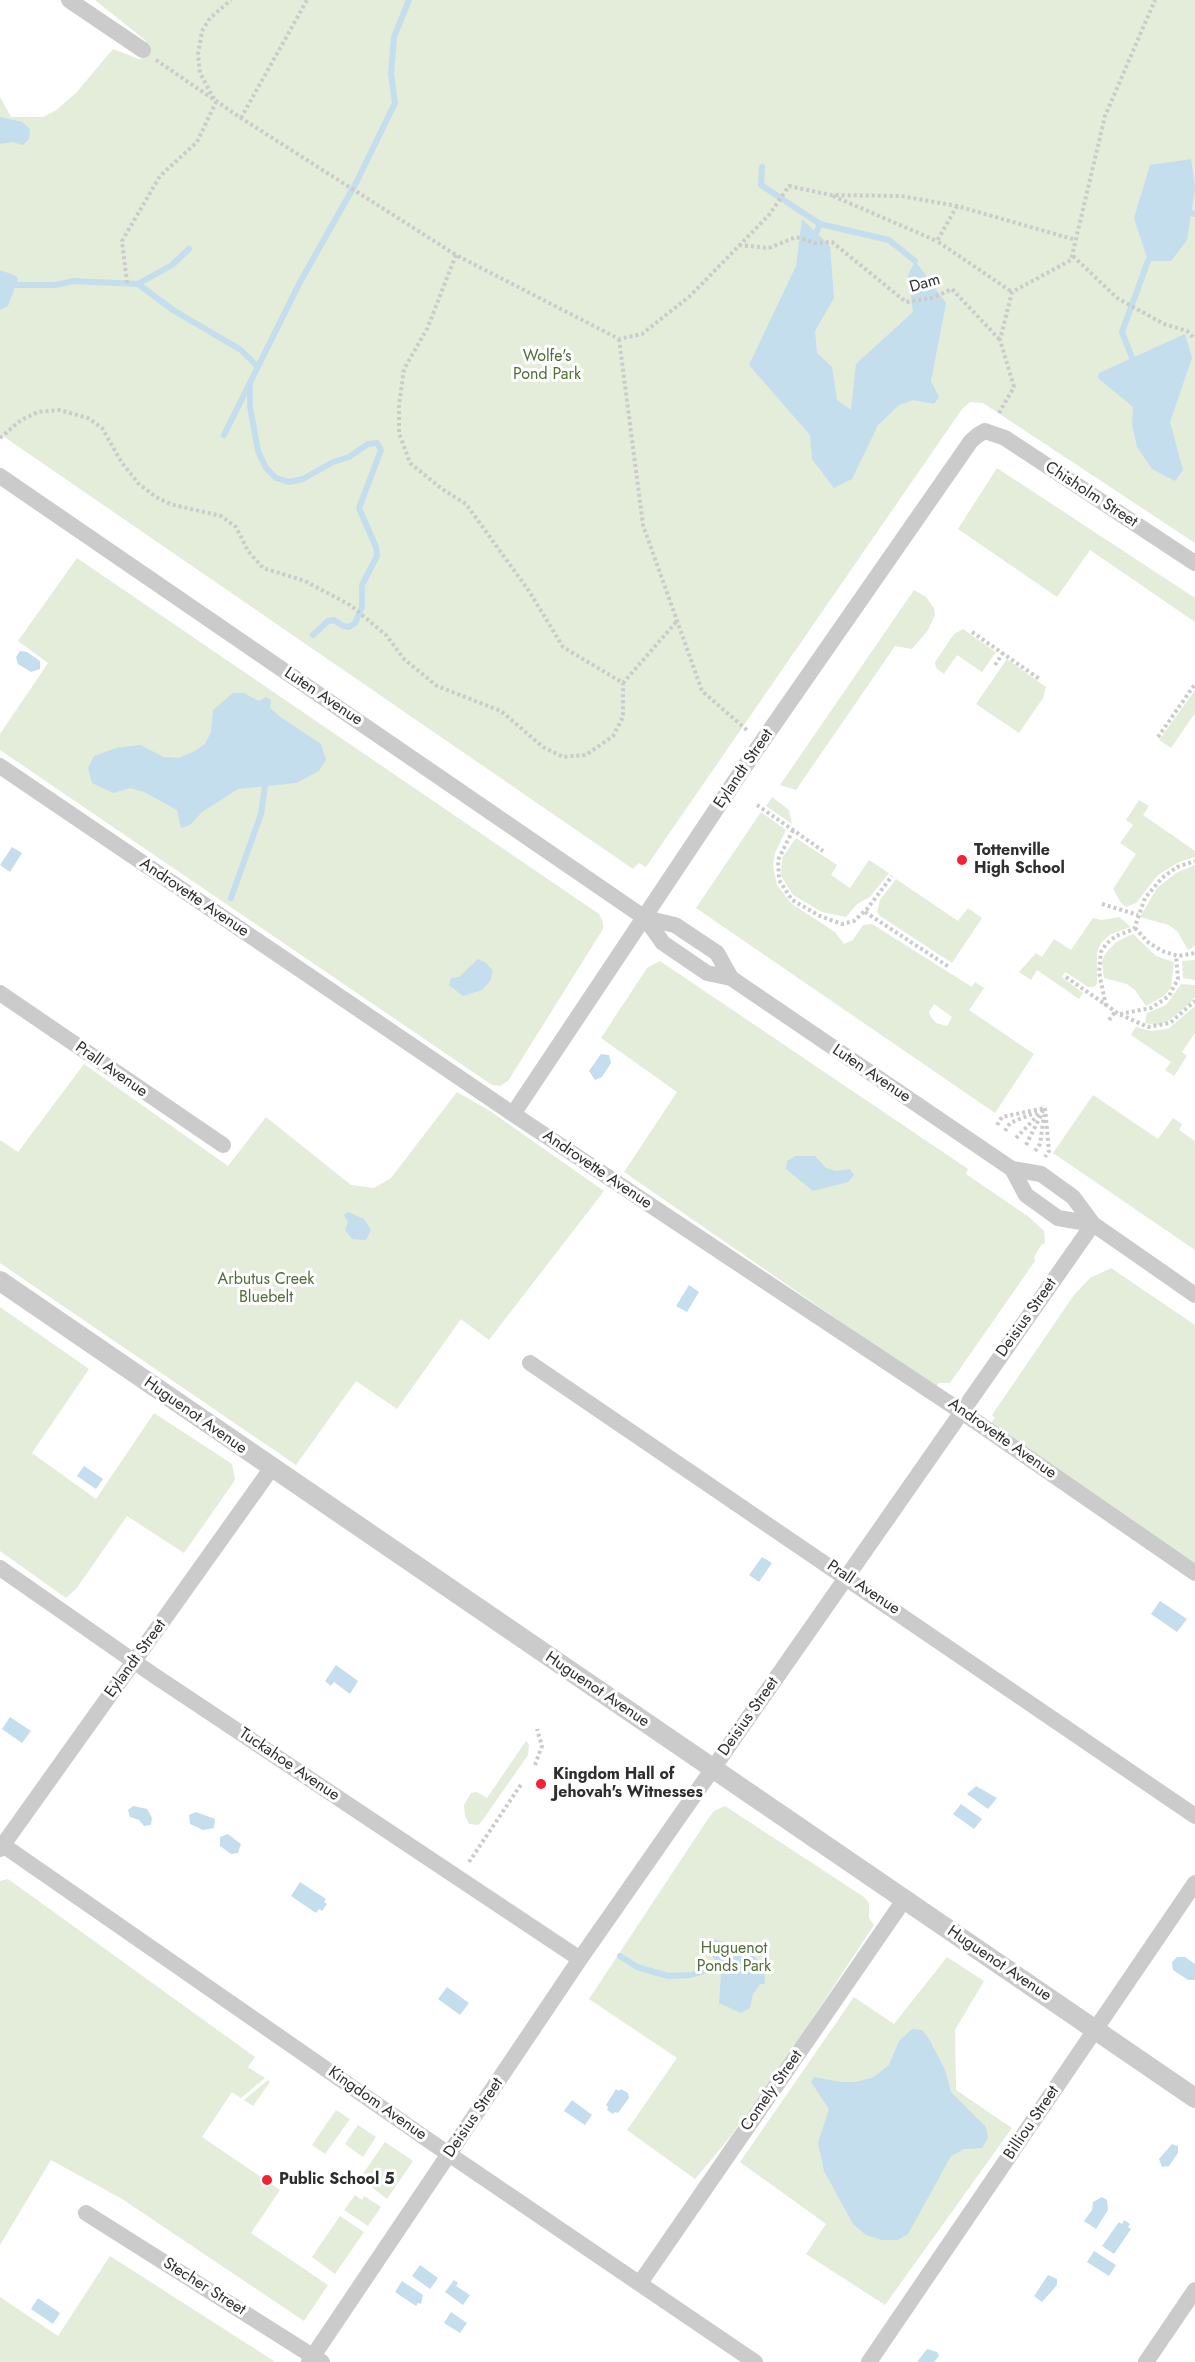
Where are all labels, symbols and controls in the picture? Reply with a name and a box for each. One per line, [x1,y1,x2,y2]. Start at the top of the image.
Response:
street label: Dam [907,270,943,298]
park label: Wolfe's Pond Park [513,347,581,385]
street label: Chisholm Street [1041,458,1141,532]
street label: Luten Avenue [280,664,366,730]
street label: Eylandt Street [710,726,778,812]
place label: Tottenville High School [974,841,1065,879]
marker: Tottenville High School [955,853,969,867]
street label: Androvette Avenue [136,854,252,942]
street label: Prall Avenue [71,1038,151,1102]
street label: Luten Avenue [828,1041,914,1107]
street label: Androvette Avenue [539,1126,655,1214]
park label: Arbutus Creek Bluebelt [218,1270,314,1308]
street label: Deisius Street [993,1275,1061,1361]
street label: Huguenot Avenue [140,1373,250,1459]
street label: Androvette Avenue [944,1395,1060,1483]
street label: Prall Avenue [823,1557,903,1619]
street label: Eylandt Street [101,1616,171,1702]
street label: Huguenot Avenue [541,1648,653,1732]
street label: Deisius Street [715,1674,783,1760]
street label: Tuckahoe Avenue [235,1724,343,1806]
place label: Kingdom Hall of Jehovah's Witnesses [553,1765,703,1803]
marker: Kingdom Hall of Jehovah's Witnesses [534,1777,548,1791]
street label: Huguenot Avenue [943,1922,1055,2006]
park label: Huguenot Ponds Park [697,1939,771,1977]
street label: Comely Street [737,2047,807,2135]
street label: Kingdom Avenue [324,2063,430,2145]
street label: Deisius Street [440,2075,508,2161]
street label: Billiou Street [1000,2083,1064,2163]
place label: Public School 5 [279,2170,394,2190]
marker: Public School 5 [260,2173,274,2187]
street label: Stecher Street [159,2254,249,2320]

